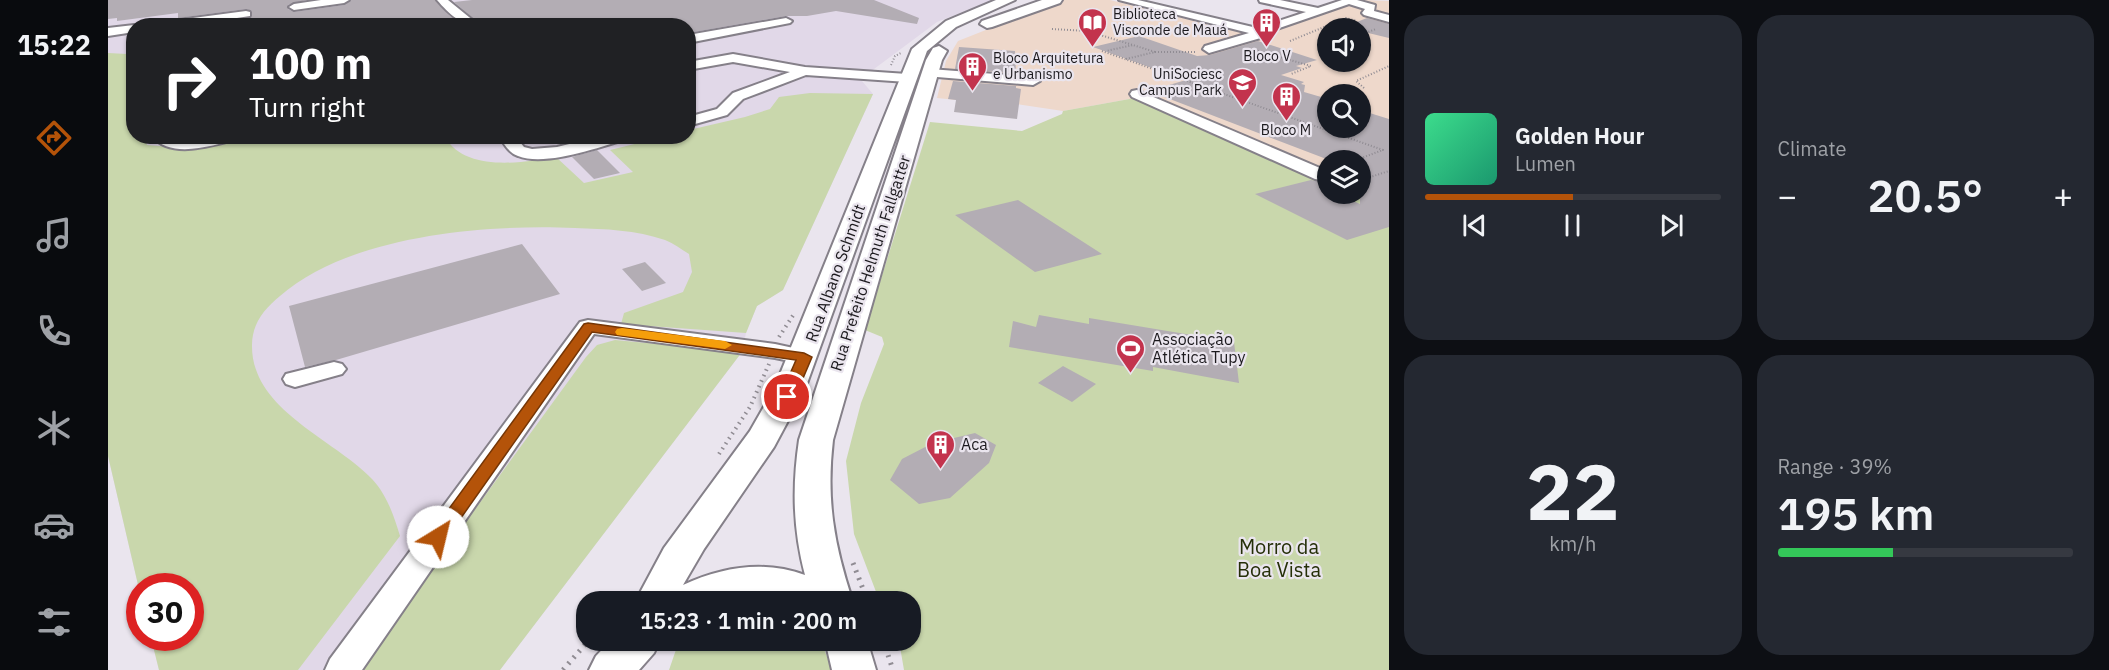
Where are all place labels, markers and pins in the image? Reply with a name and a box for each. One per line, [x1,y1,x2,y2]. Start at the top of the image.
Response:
place label: Biblioteca Visconde de Mauá [1113,5,1228,39]
library icon: Biblioteca Visconde de Mauá [1076,6,1108,48]
building icon: Bloco V [1251,6,1283,48]
place label: Bloco V [1243,47,1291,65]
place label: Bloco Arquitetura e Urbanismo [993,49,1104,83]
building icon: Bloco Arquitetura e Urbanismo [956,50,988,92]
place label: UniSociesc Campus Park [1139,65,1223,99]
school or university icon: UniSociesc Campus Park [1227,66,1259,108]
building icon: Bloco M [1270,80,1302,122]
place label: Bloco M [1261,121,1311,139]
place label: Associação Atlética Tupy [1152,329,1246,367]
sports icon: Associação Atlética Tupy [1115,332,1147,374]
pin [761,371,812,422]
building icon: Aca [924,428,956,470]
place label: Aca [961,434,988,454]

